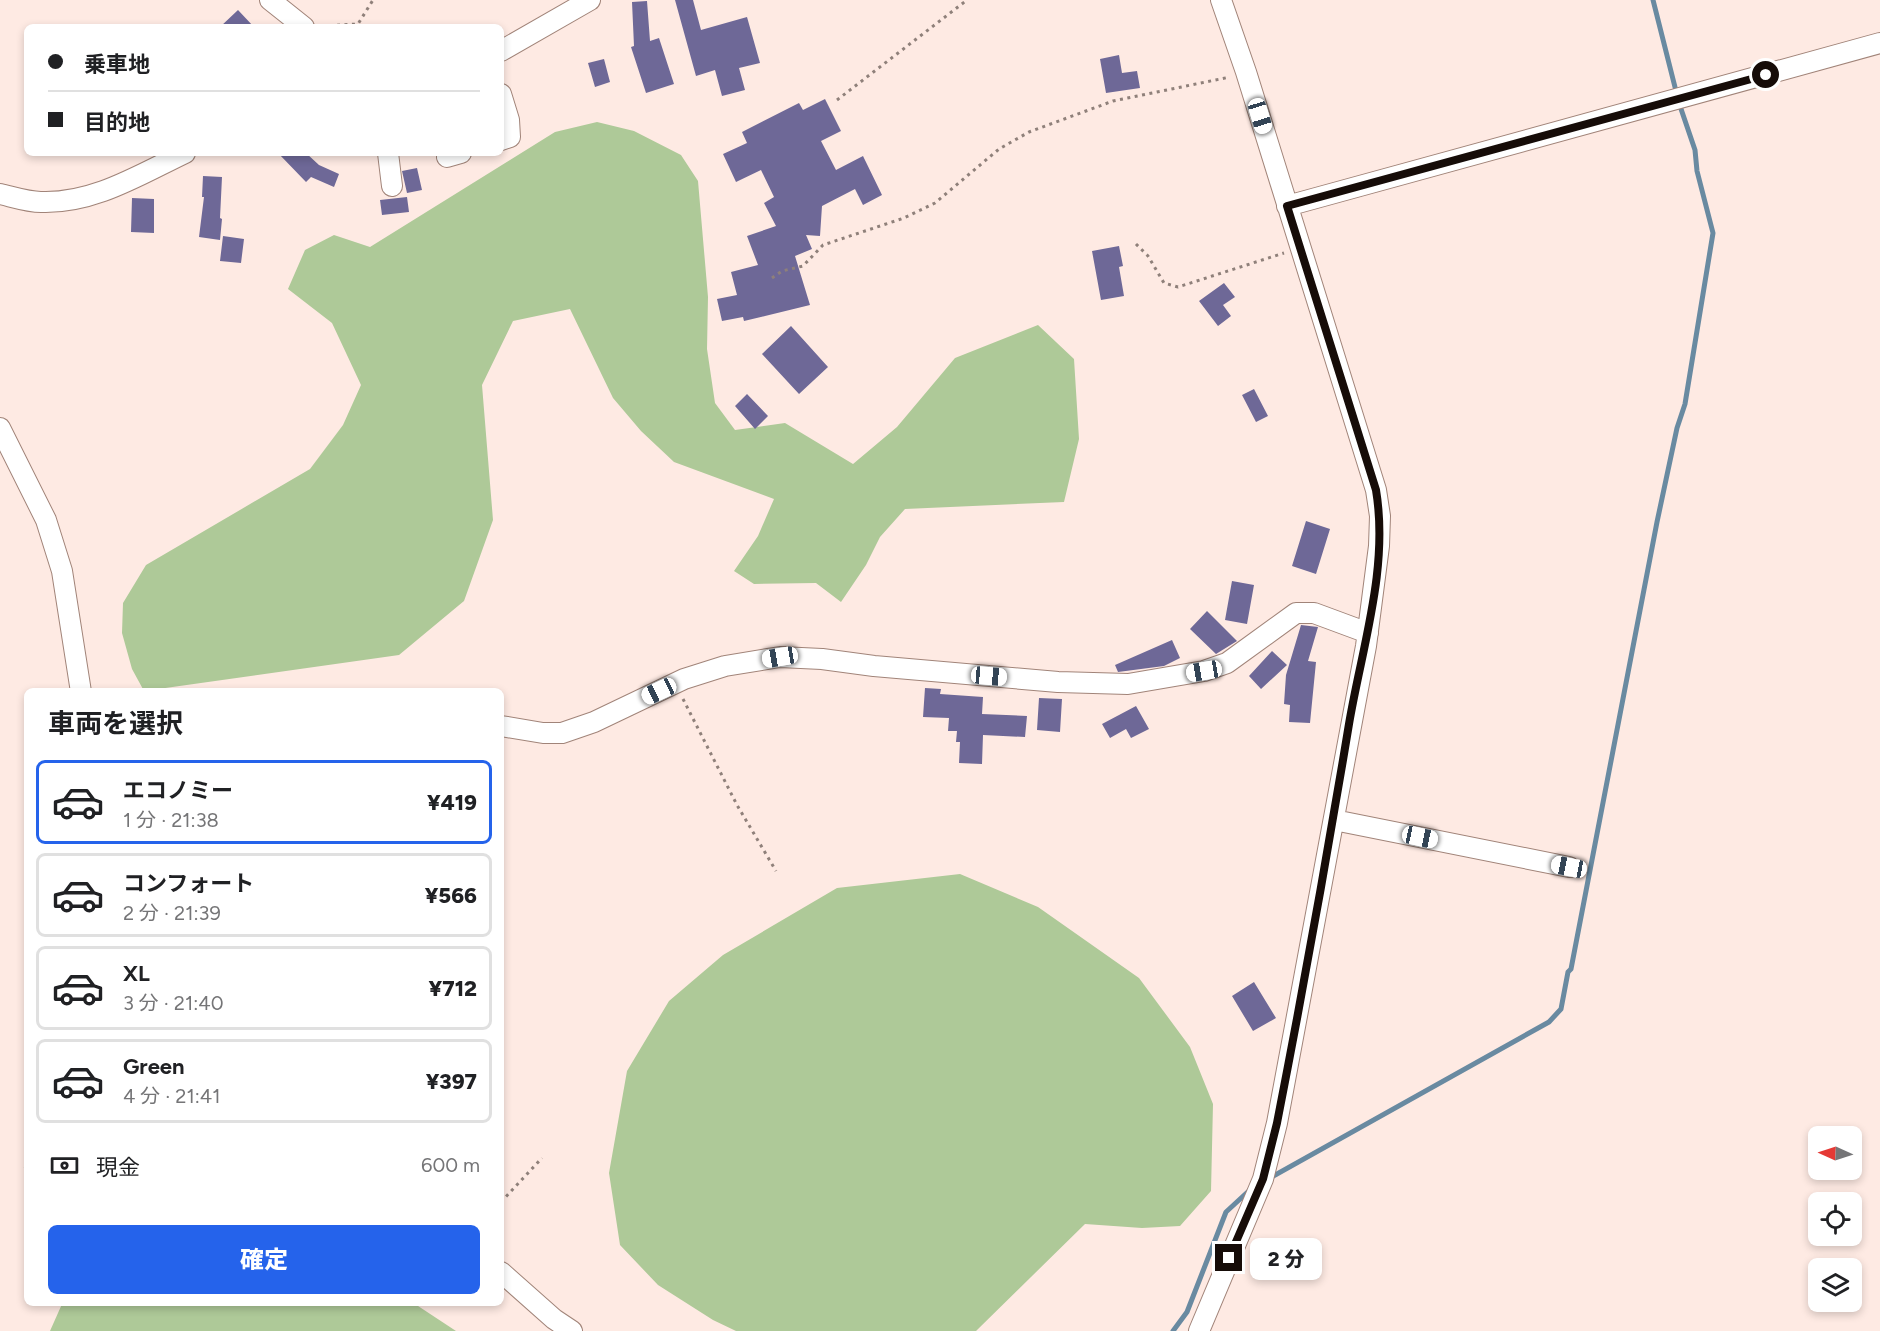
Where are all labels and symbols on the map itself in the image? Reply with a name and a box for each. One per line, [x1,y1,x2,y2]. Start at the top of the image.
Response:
route start [1752,61,1779,88]
car [1246,96,1274,136]
car [761,645,799,669]
car [1185,659,1223,683]
car [970,665,1008,687]
car [639,675,679,707]
car [1401,824,1439,850]
car [1550,855,1588,879]
north arrow [1808,1126,1862,1180]
callout: 2 分 [1250,1237,1322,1279]
route end [1215,1244,1242,1271]

